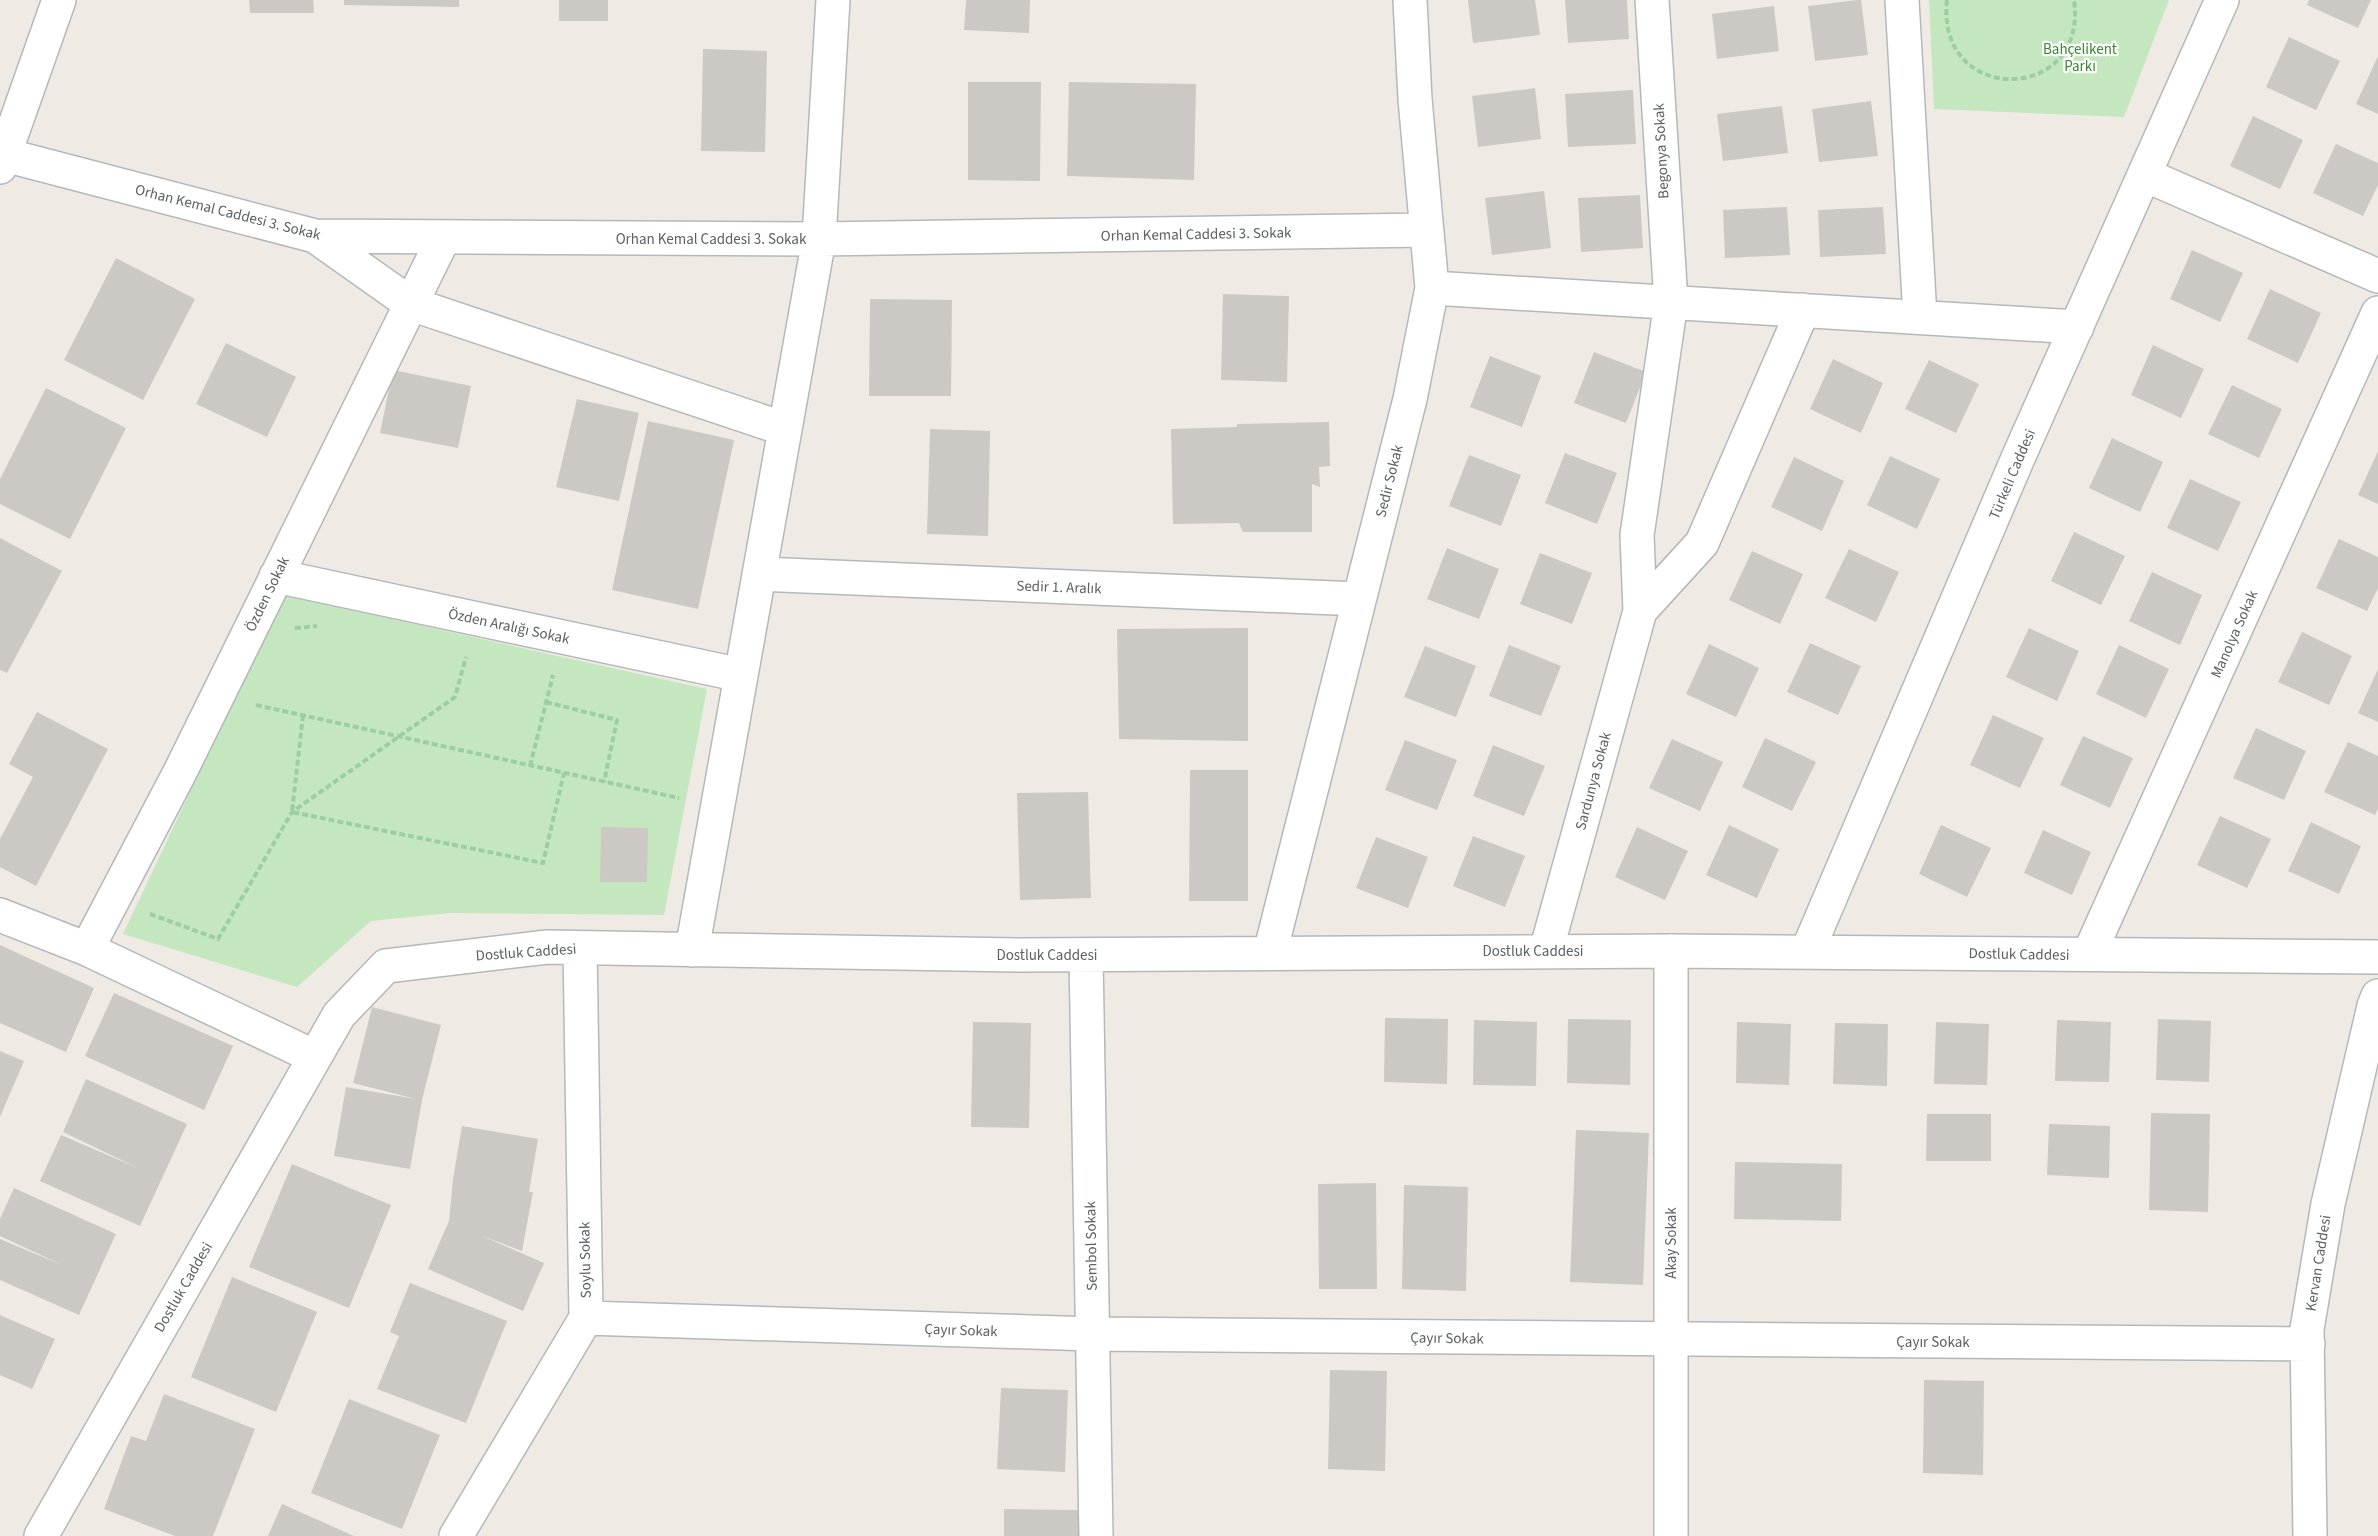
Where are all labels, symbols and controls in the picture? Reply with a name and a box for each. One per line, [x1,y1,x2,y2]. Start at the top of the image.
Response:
park label: Bahçelikent Parkı [2043,39,2117,77]
street label: Begonya Sokak [1648,102,1674,199]
street label: Orhan Kemal Caddesi 3. Sokak [133,179,323,246]
street label: Orhan Kemal Caddesi 3. Sokak [1100,222,1292,247]
street label: Orhan Kemal Caddesi 3. Sokak [616,229,807,250]
street label: Türkeli Caddesi [1984,426,2041,522]
street label: Sedir Sokak [1370,442,1409,520]
street label: Özden Sokak [240,553,295,635]
street label: Sedir 1. Aralık [1016,576,1103,600]
street label: Manolya Sokak [2206,586,2263,682]
street label: Özden Aralığı Sokak [446,603,572,650]
street label: Sardunya Sokak [1570,729,1617,833]
street label: Dostluk Caddesi [475,939,577,966]
street label: Dostluk Caddesi [1483,941,1583,962]
street label: Dostluk Caddesi [1968,943,2070,966]
street label: Dostluk Caddesi [997,945,1097,966]
street label: Sembol Sokak [1080,1200,1103,1291]
street label: Akay Sokak [1661,1207,1682,1279]
street label: Kervan Caddesi [2301,1213,2336,1313]
street label: Soylu Sokak [574,1221,597,1298]
street label: Dostluk Caddesi [149,1238,218,1336]
street label: Çayır Sokak [924,1319,999,1342]
street label: Çayır Sokak [1410,1327,1484,1350]
street label: Çayır Sokak [1896,1332,1970,1353]

